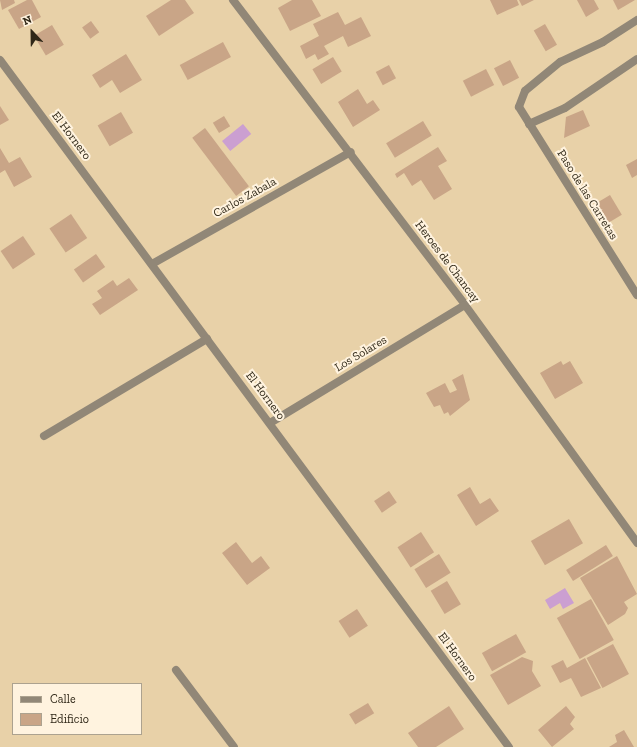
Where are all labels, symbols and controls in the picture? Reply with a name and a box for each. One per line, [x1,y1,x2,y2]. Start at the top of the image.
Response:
north arrow [12,12,52,52]
text: N [21,13,34,28]
street label: El Hornero [48,109,94,163]
street label: Paso de las Carretas [553,147,621,243]
street label: Carlos Zabala [211,175,279,221]
street label: Heroes de Chancay [412,218,482,306]
street label: Los Solares [332,333,390,375]
street label: El Hornero [242,369,288,423]
street label: El Hornero [435,630,479,684]
legend [12,683,142,735]
text: Calle [50,692,76,706]
text: Edificio [50,712,89,726]

